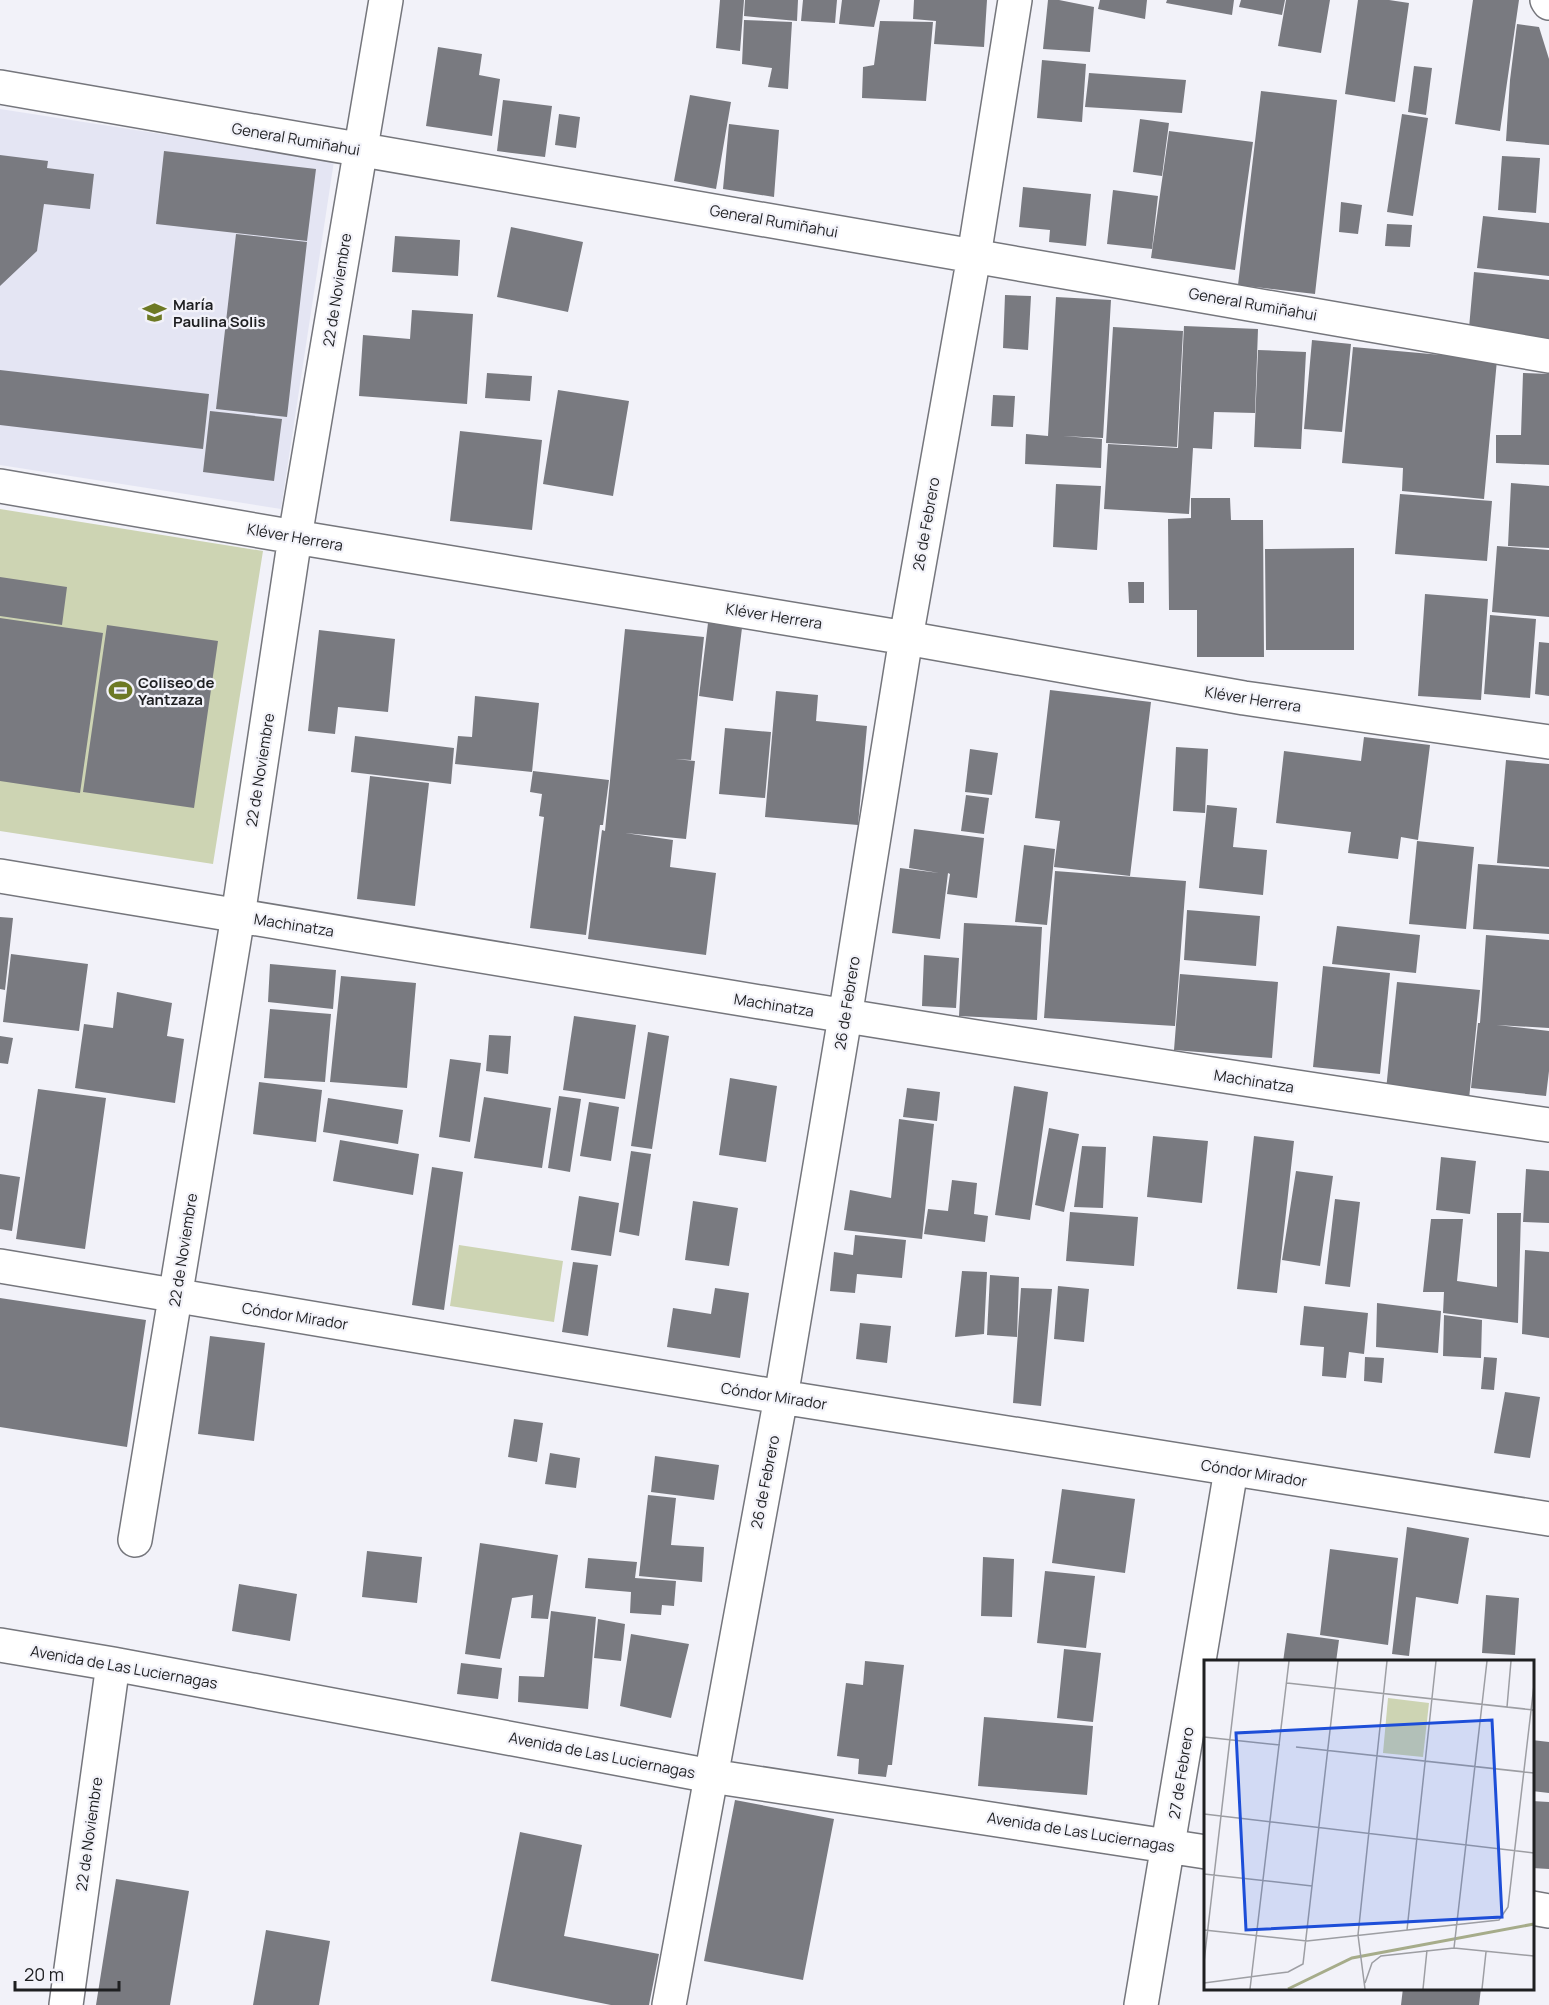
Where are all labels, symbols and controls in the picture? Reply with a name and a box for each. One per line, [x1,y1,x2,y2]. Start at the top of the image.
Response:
street label: General Rumiñahui [230,117,362,161]
street label: General Rumiñahui [708,199,840,243]
street label: 22 de Noviembre [318,231,356,348]
street label: General Rumiñahui [1187,282,1319,326]
place label: María Paulina Solis [173,294,266,332]
school or university icon: María Paulina Solis [142,300,168,326]
street label: 26 de Febrero [907,475,945,572]
street label: Kléver Herrera [245,518,345,556]
street label: Kléver Herrera [724,598,824,634]
place label: Coliseo de Yantzaza [138,672,214,710]
sports icon: Coliseo de Yantzaza [107,678,133,704]
street label: Kléver Herrera [1203,681,1303,717]
street label: 22 de Noviembre [241,711,279,828]
street label: Machinatza [252,908,336,942]
street label: 26 de Febrero [829,955,865,1051]
street label: Machinatza [732,988,816,1022]
street label: Machinatza [1212,1064,1296,1098]
street label: 22 de Noviembre [164,1191,202,1308]
street label: Cóndor Mirador [240,1297,350,1335]
street label: Cóndor Mirador [719,1377,829,1415]
street label: 26 de Febrero [746,1433,784,1530]
street label: Cóndor Mirador [1199,1454,1309,1492]
street label: Avenida de Las Luciernagas [29,1640,219,1694]
inset map [1204,1660,1534,1990]
street label: 27 de Febrero [1163,1725,1199,1821]
street label: Avenida de Las Luciernagas [507,1727,697,1783]
street label: 22 de Noviembre [71,1775,107,1892]
street label: Avenida de Las Luciernagas [986,1807,1176,1857]
scale bar [15,1954,118,1992]
text: 20 m [24,1962,64,1986]

